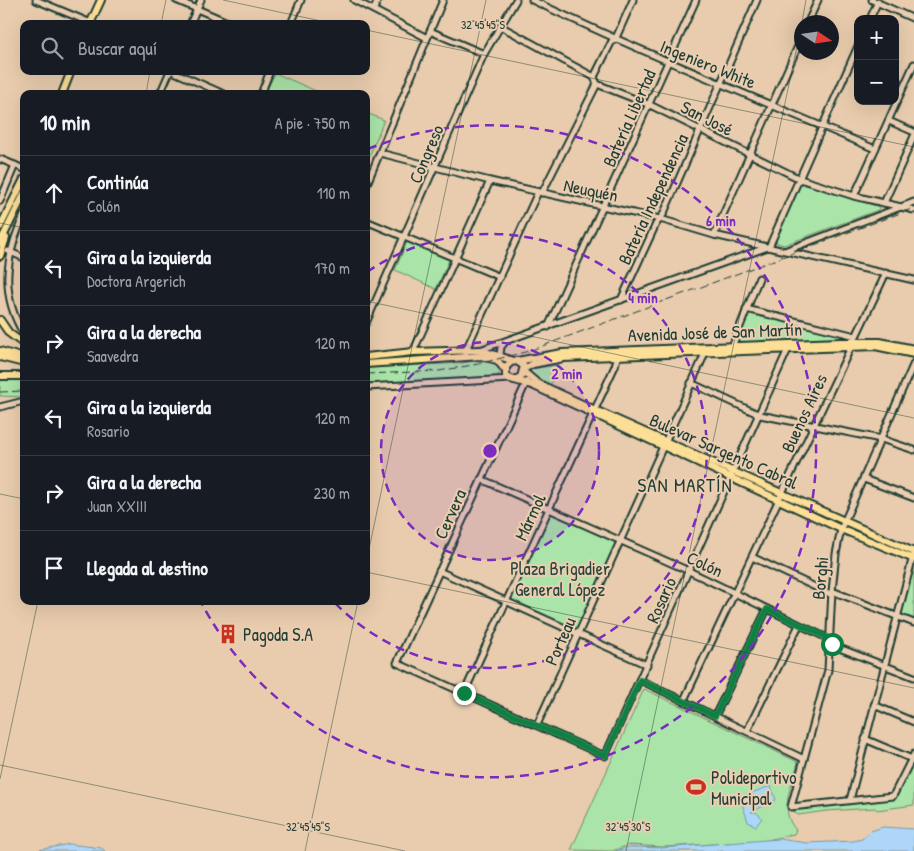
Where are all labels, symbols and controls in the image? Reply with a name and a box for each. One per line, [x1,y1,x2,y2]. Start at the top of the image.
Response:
north arrow [794,15,839,60]
map controls [854,15,899,105]
button: + [854,15,899,60]
text: 32°45'45"S [461,16,506,33]
search box [20,20,370,75]
street label: Ingeniero White [656,33,760,95]
icon: search [38,34,66,62]
text: Buscar aquí [78,35,157,61]
button: − [854,60,899,105]
street label: Batería Libertad [596,65,662,171]
street label: San José [677,94,737,142]
text: 10 min [40,108,90,137]
text: A pie · 750 m [275,112,350,134]
street label: Congreso [402,121,450,187]
street label: Batería Independencia [612,130,694,268]
text: Continúa [87,169,148,195]
street label: Neuquén [562,172,620,208]
icon: ahead [40,179,68,207]
text: 110 m [317,182,350,204]
text: Colón [87,195,120,217]
text: 6 min [706,210,736,231]
text: Gira a la izquierda [87,244,211,270]
icon: left [40,254,68,282]
text: 170 m [315,257,350,279]
text: Doctora Argerich [87,270,185,292]
text: 4 min [628,287,658,308]
street label: Avenida José de San Martín [627,316,803,348]
text: Gira a la derecha [87,319,201,345]
icon: right [40,329,68,357]
text: 120 m [315,332,350,354]
text: Saavedra [87,345,138,367]
text: 2 min [552,363,583,384]
street label: Buenos Aires [775,370,833,456]
text: Gira a la izquierda [87,394,211,420]
icon: left [40,404,68,432]
text: 120 m [315,407,350,429]
street label: Bulevar Sargento Cabral [646,407,802,495]
text: Rosario [87,420,129,442]
centre of rings [481,442,499,460]
text: Gira a la derecha [87,469,201,495]
district label: SAN MARTÍN [637,472,733,498]
icon: right [40,479,68,507]
text: 230 m [314,482,350,504]
street label: Cervera [428,485,472,543]
street label: Mármol [508,489,552,544]
text: Juan XXIII [87,495,147,517]
street label: Colón [683,545,727,583]
icon: arrive [40,554,68,582]
text: Llegada al destino [87,555,208,581]
park label: Plaza Brigadier General López [510,556,610,602]
street label: Borghi [806,556,834,600]
street label: Rosario [640,573,682,627]
street label: Porteau [538,613,582,669]
place label: Pagoda S.A [243,622,313,647]
building icon: Pagoda S.A [217,623,239,645]
route start [821,633,844,656]
route end [453,682,476,705]
place label: Polideportivo Municipal [711,765,796,811]
sports icon: Polideportivo Municipal [685,776,707,798]
text: 32°45'45"S [286,818,331,835]
text: 32°45'30"S [605,818,651,835]

